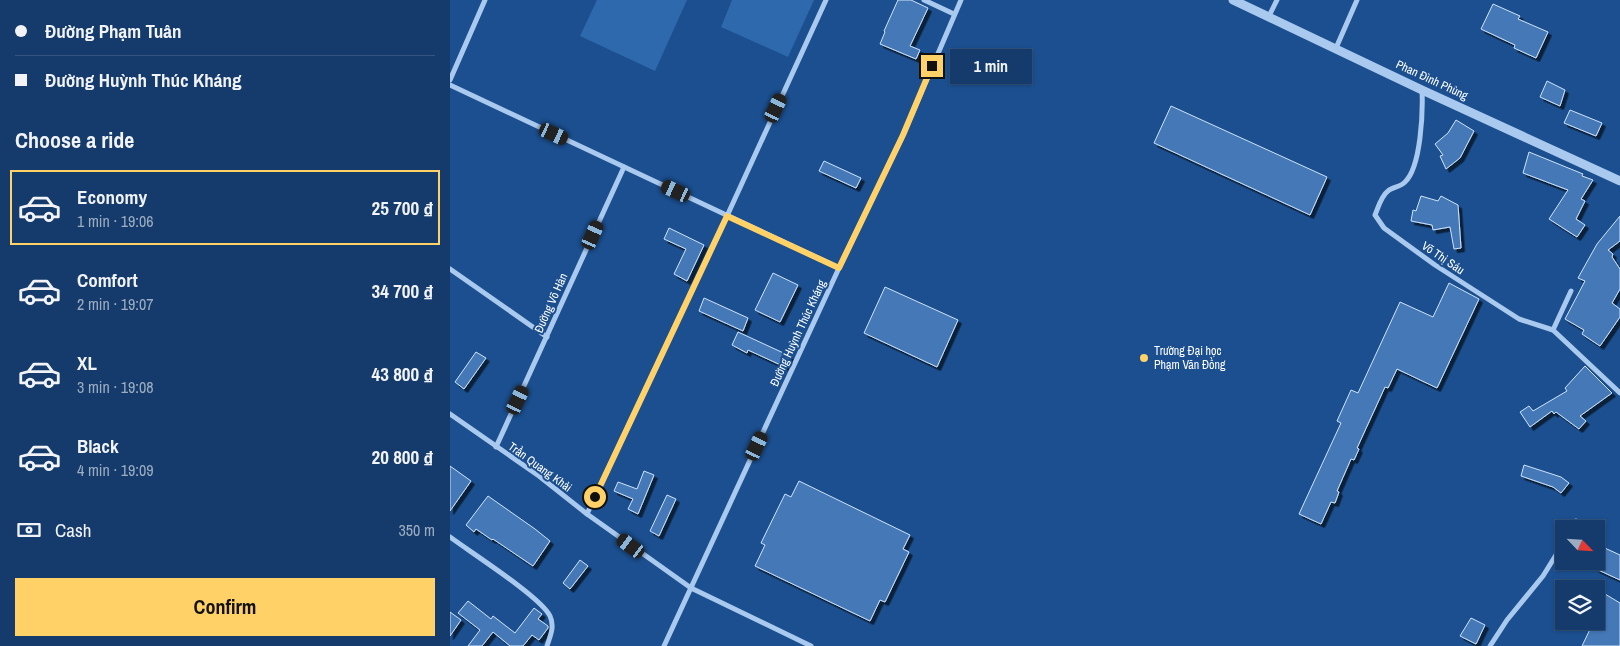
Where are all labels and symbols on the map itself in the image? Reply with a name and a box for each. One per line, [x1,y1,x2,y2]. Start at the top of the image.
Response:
callout: 1 min [950,48,1032,84]
route end [921,55,943,77]
street label: Phan Đình Phùng [1393,56,1471,104]
car [762,91,789,125]
car [537,121,570,147]
car [659,178,692,204]
car [580,218,605,252]
street label: Võ Thị Sáu [1418,238,1468,278]
street label: Đường Võ Hàn [531,271,571,335]
street label: Đường Huỳnh Thúc Kháng [766,277,830,389]
place label: Trường Đại học Phạm Văn Đồng [1154,343,1226,373]
marker: Trường Đại học Phạm Văn Đồng [1138,352,1150,364]
car [504,383,531,417]
car [743,429,770,463]
street label: Trần Quang Khải [505,438,575,496]
route start [584,486,606,508]
north arrow [1555,520,1605,570]
car [614,531,647,561]

